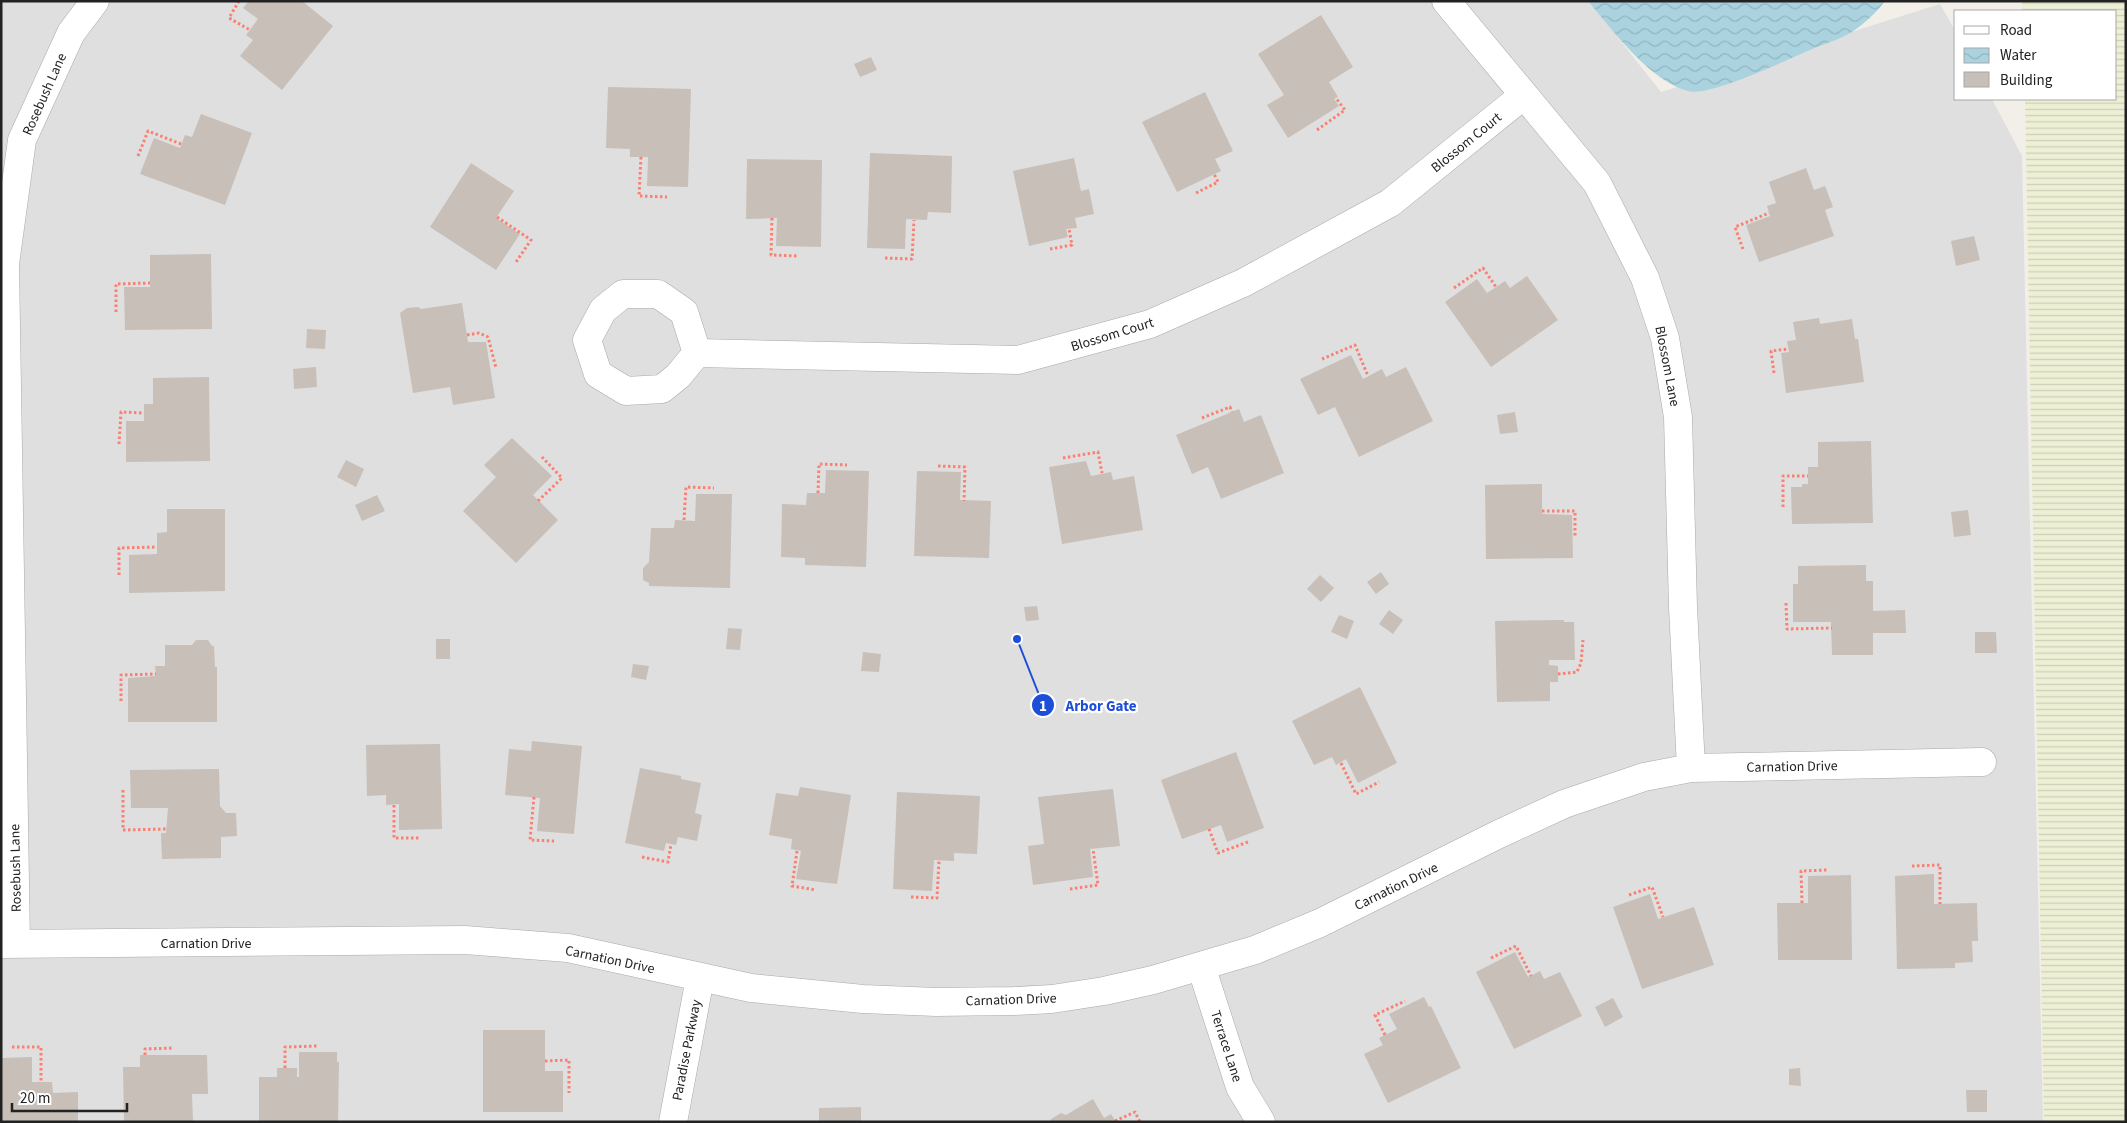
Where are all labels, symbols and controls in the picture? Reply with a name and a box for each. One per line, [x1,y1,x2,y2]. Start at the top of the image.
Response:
legend [1954,10,2117,100]
text: Road [2000,20,2032,41]
text: Water [2000,45,2037,66]
street label: Rosebush Lane [18,50,72,139]
text: Building [2000,70,2053,91]
street label: Blossom Court [1427,108,1506,178]
street label: Blossom Court [1068,313,1157,357]
street label: Blossom Lane [1649,324,1685,408]
callout: Arbor Gate [1030,690,1146,720]
text: 1 [1039,696,1047,717]
text: Arbor Gate [1065,696,1137,717]
street label: Carnation Drive [1746,756,1838,778]
street label: Rosebush Lane [5,824,27,912]
street label: Carnation Drive [1351,858,1442,916]
street label: Carnation Drive [161,934,252,954]
street label: Carnation Drive [563,941,656,979]
street label: Carnation Drive [965,988,1057,1012]
street label: Paradise Parkway [667,998,707,1102]
street label: Terrace Lane [1205,1008,1247,1085]
scale bar [12,1080,128,1112]
text: 20 m [20,1088,50,1109]

